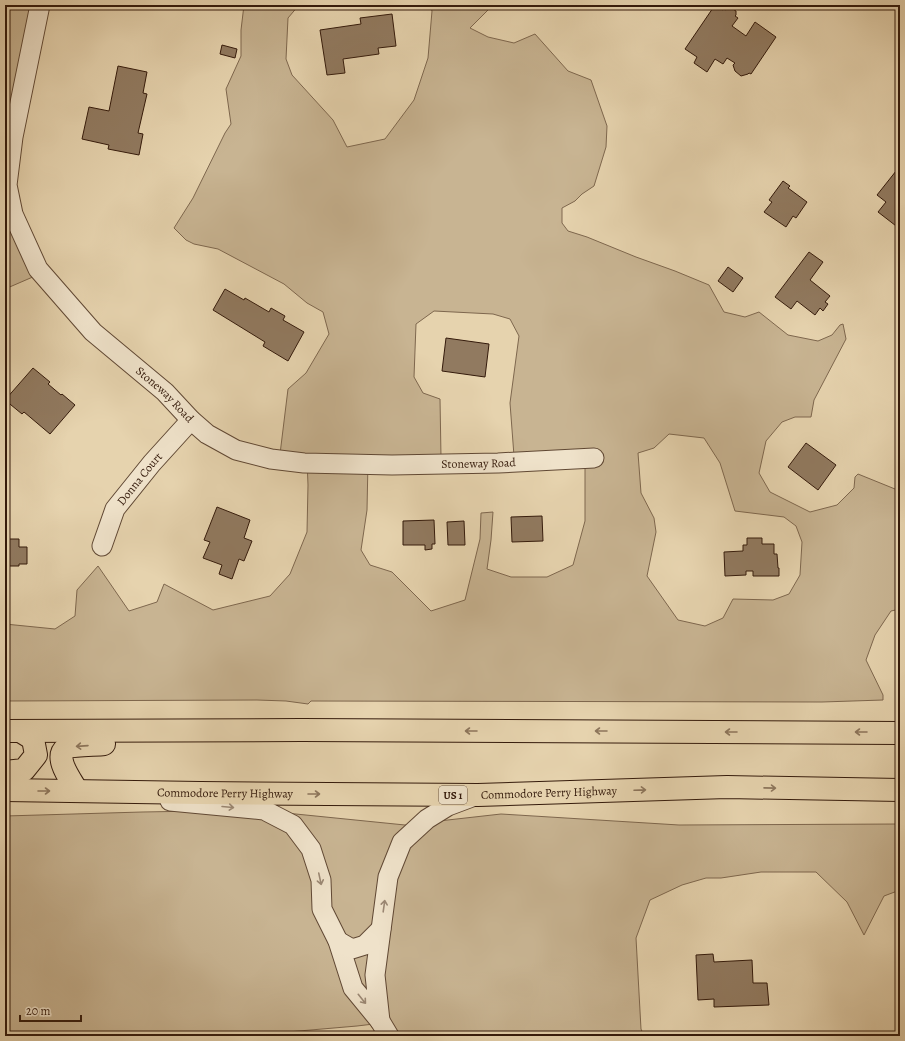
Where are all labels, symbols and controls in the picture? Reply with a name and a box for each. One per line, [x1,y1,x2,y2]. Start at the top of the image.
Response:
street label: Stoneway Road [132,363,198,426]
street label: Donna Court [113,449,166,509]
street label: Stoneway Road [441,454,517,472]
one-way arrow [465,727,478,735]
one-way arrow [595,727,608,735]
one-way arrow [725,728,738,736]
one-way arrow [855,728,868,736]
one-way arrow [76,742,89,749]
street label: Commodore Perry Highway [481,783,618,803]
street label: Commodore Perry Highway [157,784,294,802]
one-way arrow [763,784,776,792]
road number: US 1 [439,786,467,804]
one-way arrow [633,786,646,794]
one-way arrow [37,787,50,795]
one-way arrow [307,790,320,798]
one-way arrow [221,803,234,811]
one-way arrow [317,872,325,885]
one-way arrow [380,900,388,913]
one-way arrow [357,994,366,1005]
scale bar [20,997,81,1023]
text: 20 m [26,1003,50,1019]

